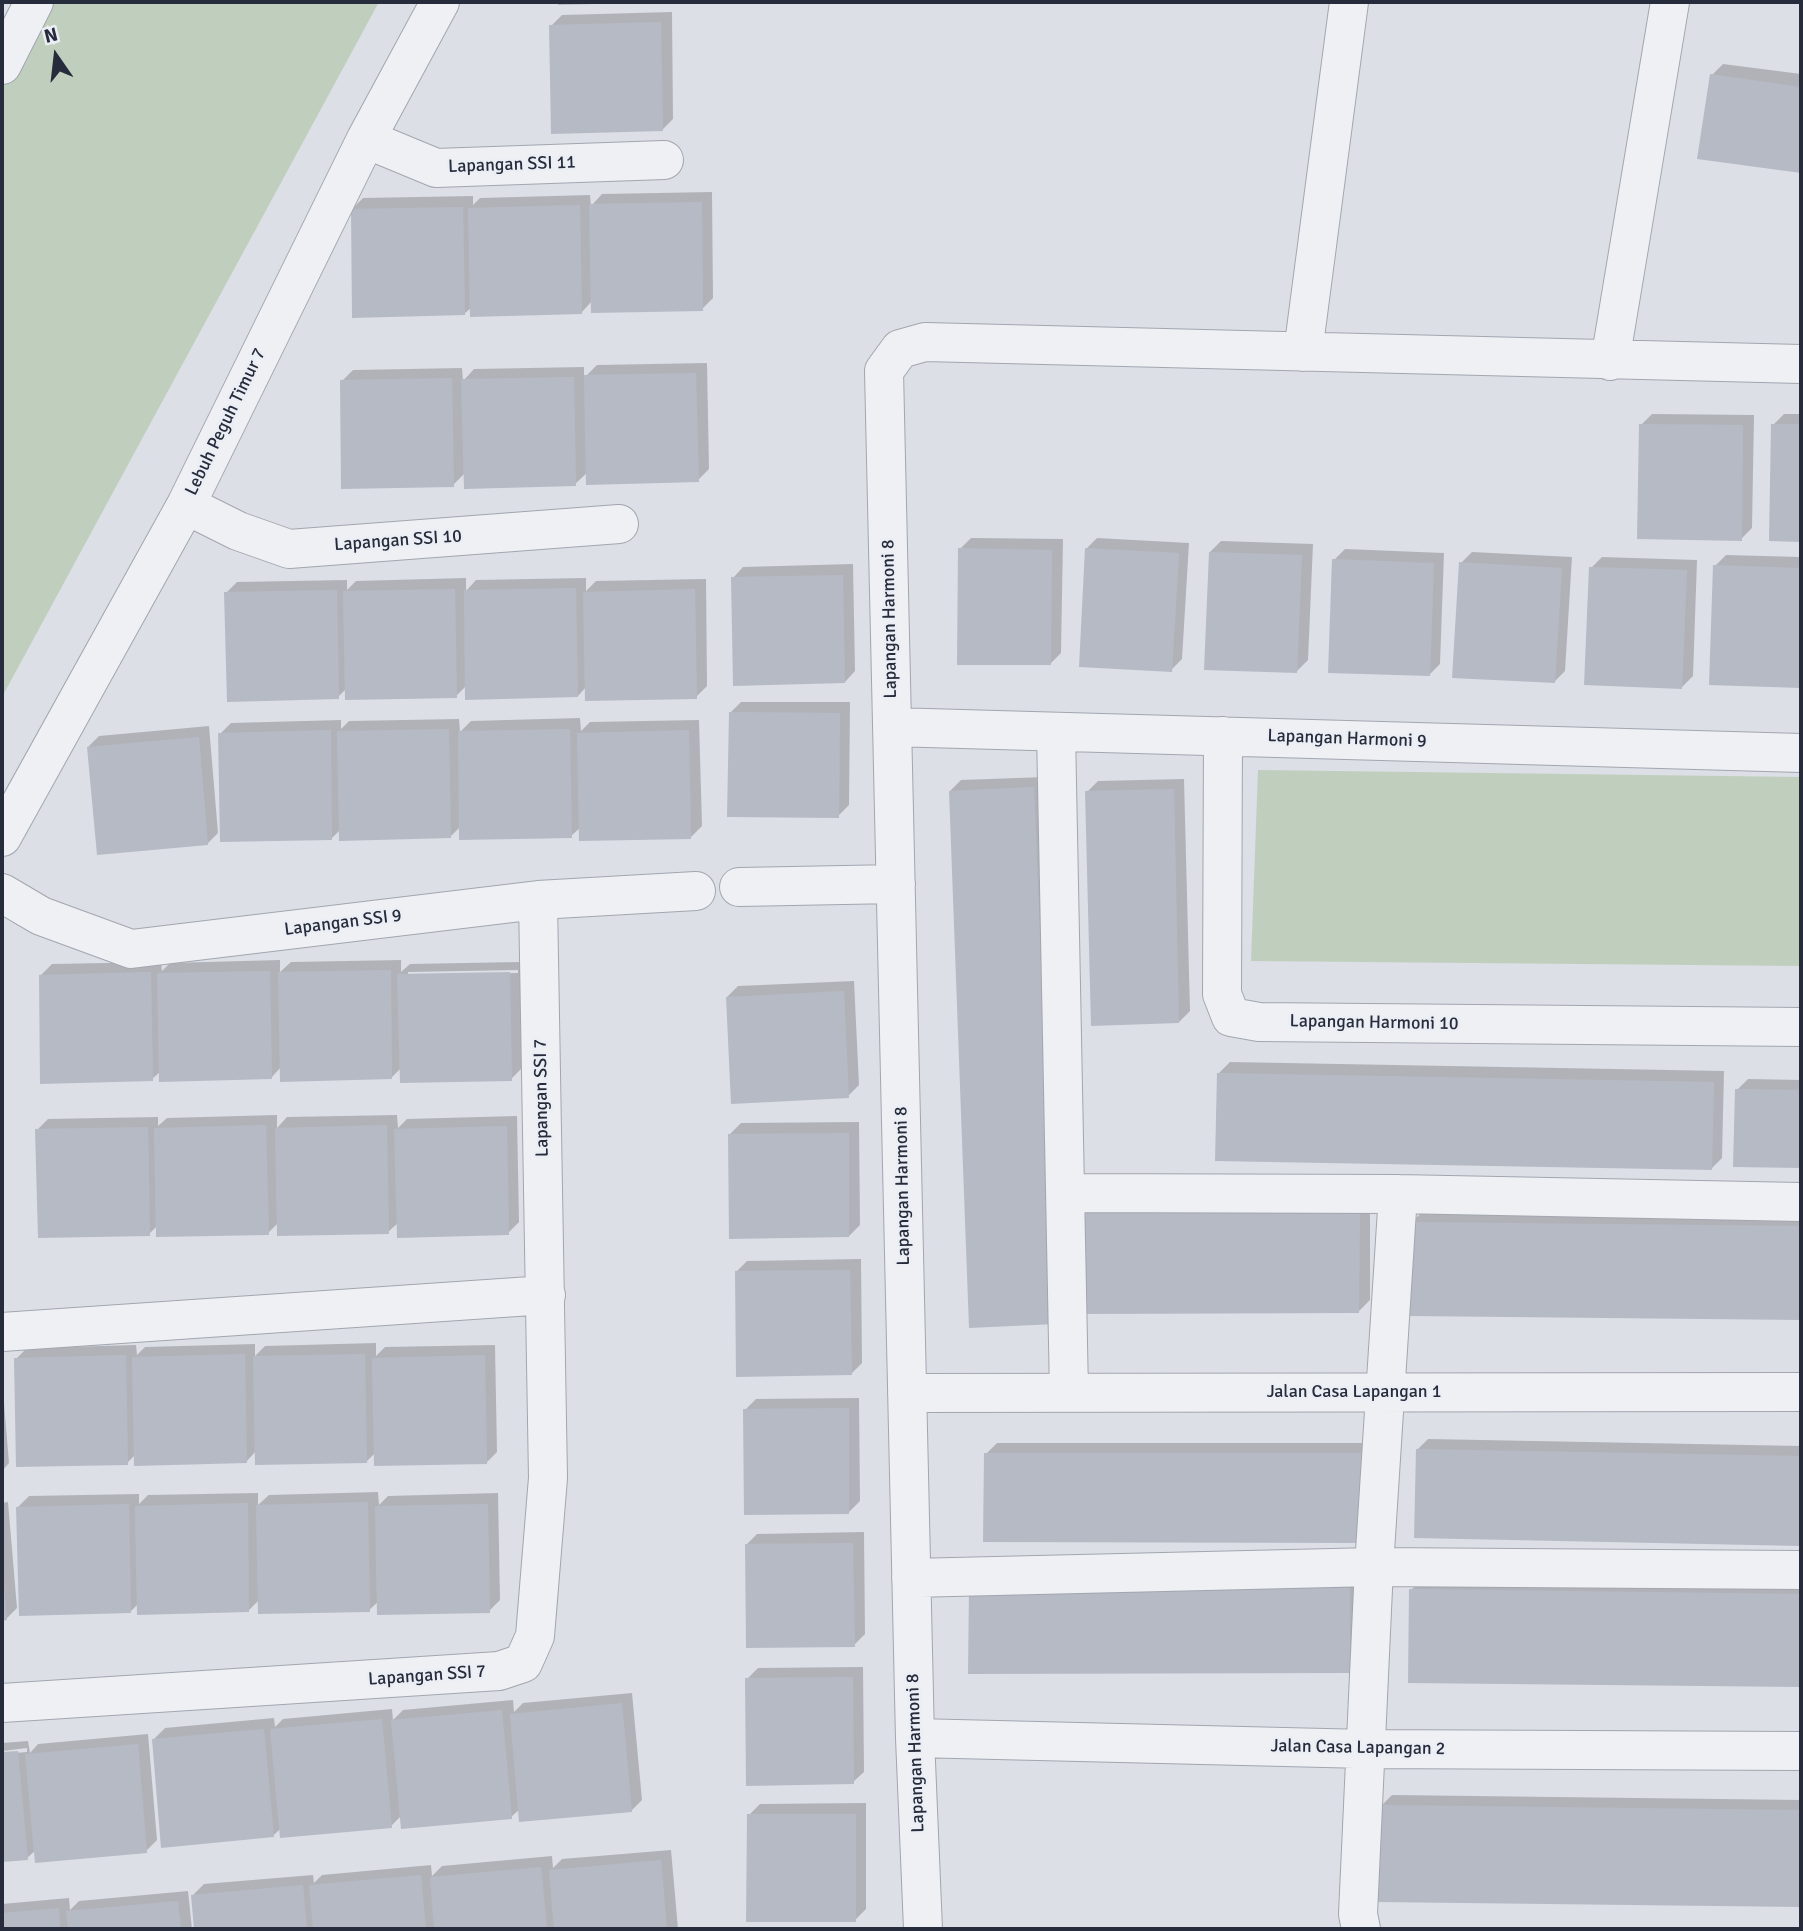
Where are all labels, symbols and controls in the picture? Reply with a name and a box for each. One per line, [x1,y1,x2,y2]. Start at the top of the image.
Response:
north arrow [21,21,91,91]
text: N [42,22,60,49]
street label: Lapangan SSI 11 [448,152,576,178]
street label: Lebuh Peguh Timur 7 [181,345,271,499]
street label: Lapangan SSI 10 [333,526,463,556]
street label: Lapangan Harmoni 8 [878,539,902,699]
street label: Lapangan Harmoni 9 [1267,725,1427,753]
street label: Lapangan SSI 9 [283,905,403,941]
street label: Lapangan Harmoni 10 [1289,1011,1459,1035]
street label: Lapangan SSI 7 [530,1039,554,1157]
street label: Lapangan Harmoni 8 [891,1106,915,1266]
street label: Jalan Casa Lapangan 1 [1267,1381,1441,1403]
street label: Lapangan SSI 7 [367,1661,487,1691]
street label: Lapangan Harmoni 8 [902,1673,930,1833]
street label: Jalan Casa Lapangan 2 [1270,1736,1446,1760]

